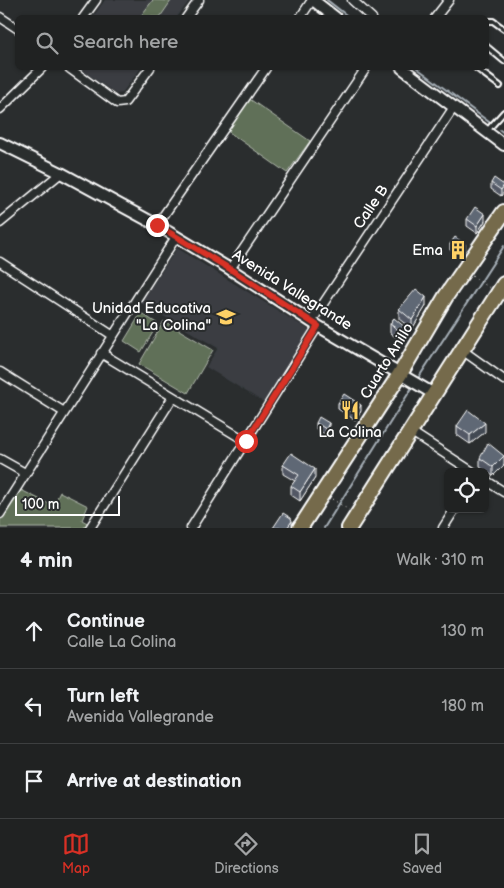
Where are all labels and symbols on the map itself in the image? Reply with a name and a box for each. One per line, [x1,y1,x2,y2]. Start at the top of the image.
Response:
street label: Calle B [349,181,393,233]
route end [146,214,169,237]
building icon: Ema [447,239,469,261]
place label: Ema [412,241,443,260]
street label: Avenida Vallegrande [229,245,355,335]
place label: Unidad Educativa "La Colina" [92,299,211,335]
school or university icon: Unidad Educativa "La Colina" [215,306,237,328]
street label: Cuarto Anillo [356,319,418,403]
restaurant icon: La Colina [339,399,361,421]
place label: La Colina [318,423,382,442]
route start [235,430,258,453]
scale bar [15,493,120,516]

